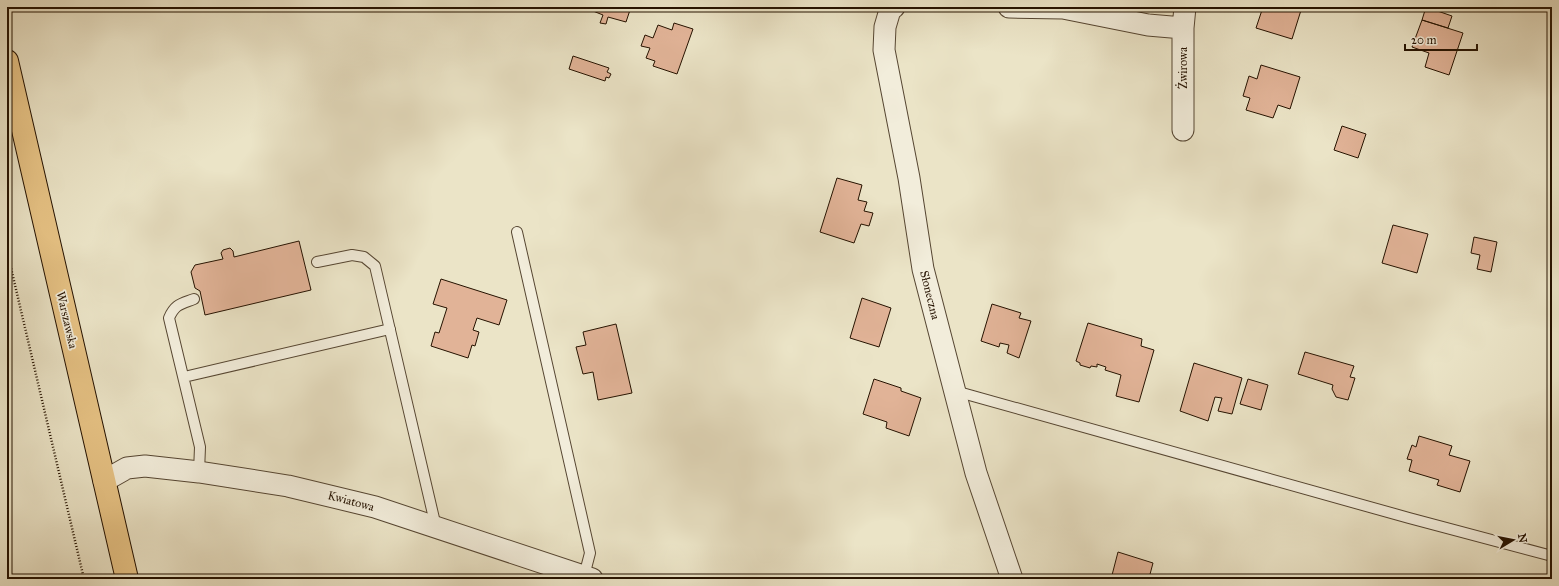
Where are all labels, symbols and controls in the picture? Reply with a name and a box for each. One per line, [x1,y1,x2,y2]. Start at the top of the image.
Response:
scale bar [1405,26,1477,52]
text: 20 m [1411,33,1437,47]
street label: Żwirowa [1175,46,1190,89]
street label: Słoneczna [917,269,943,322]
street label: Warszawska [54,290,81,351]
street label: Kwiatowa [326,488,377,514]
north arrow [1493,520,1533,560]
text: N [1515,533,1530,545]

